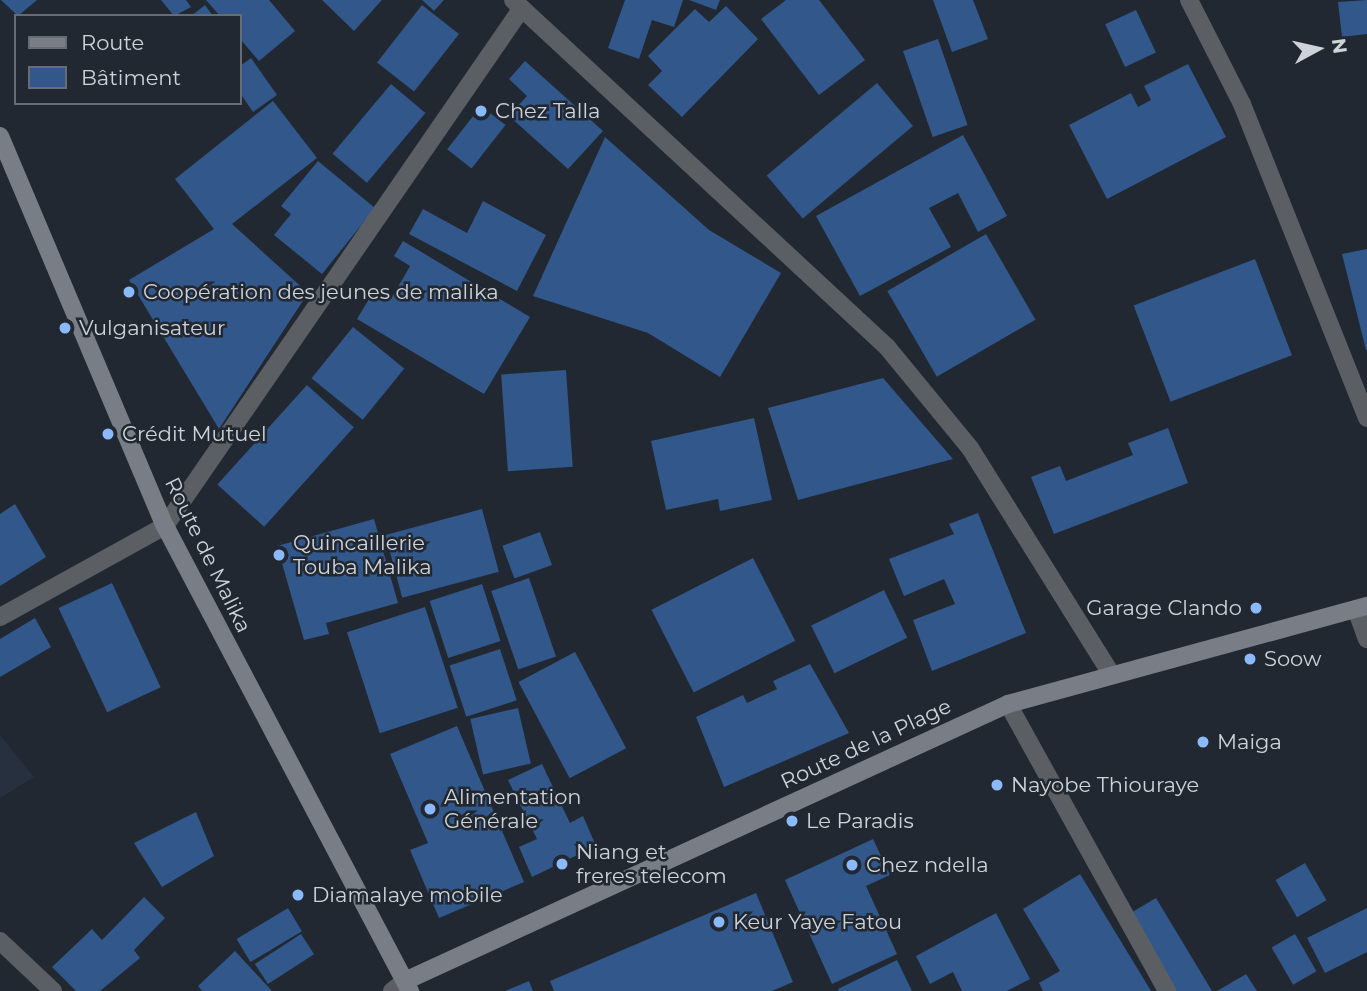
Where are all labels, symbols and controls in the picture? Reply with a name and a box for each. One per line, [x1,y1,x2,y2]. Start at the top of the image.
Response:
legend [14,14,242,105]
north arrow [1283,14,1353,84]
text: Route [81,30,144,55]
text: N [1327,37,1352,55]
text: Bâtiment [81,65,181,90]
place label: Chez Talla [495,98,600,124]
marker: Chez Talla [473,103,489,119]
place label: Coopération des jeunes de malika [143,279,499,305]
marker: Coopération des jeunes de malika [121,284,137,300]
place label: Vulganisateur [79,315,225,341]
marker: Vulganisateur [57,320,73,336]
place label: Crédit Mutuel [122,421,267,447]
marker: Crédit Mutuel [100,426,116,442]
street label: Route de Malika [159,473,257,637]
place label: Quincaillerie Touba Malika [293,530,432,580]
marker: Quincaillerie Touba Malika [271,547,287,563]
place label: Garage Clando [1086,595,1242,621]
marker: Garage Clando [1248,600,1264,616]
place label: Soow [1264,646,1321,672]
marker: Soow [1242,651,1258,667]
street label: Route de la Plage [777,694,955,794]
place label: Maiga [1217,729,1282,755]
marker: Maiga [1195,734,1211,750]
place label: Nayobe Thiouraye [1011,772,1199,798]
marker: Nayobe Thiouraye [989,777,1005,793]
place label: Alimentation Générale [444,784,582,834]
marker: Alimentation Générale [422,801,438,817]
place label: Le Paradis [806,808,914,834]
marker: Le Paradis [784,813,800,829]
place label: Niang et freres telecom [576,839,727,889]
place label: Chez ndella [866,852,989,878]
marker: Niang et freres telecom [554,856,570,872]
marker: Chez ndella [844,857,860,873]
place label: Diamalaye mobile [312,882,503,908]
marker: Diamalaye mobile [290,887,306,903]
place label: Keur Yaye Fatou [733,909,902,935]
marker: Keur Yaye Fatou [711,914,727,930]

